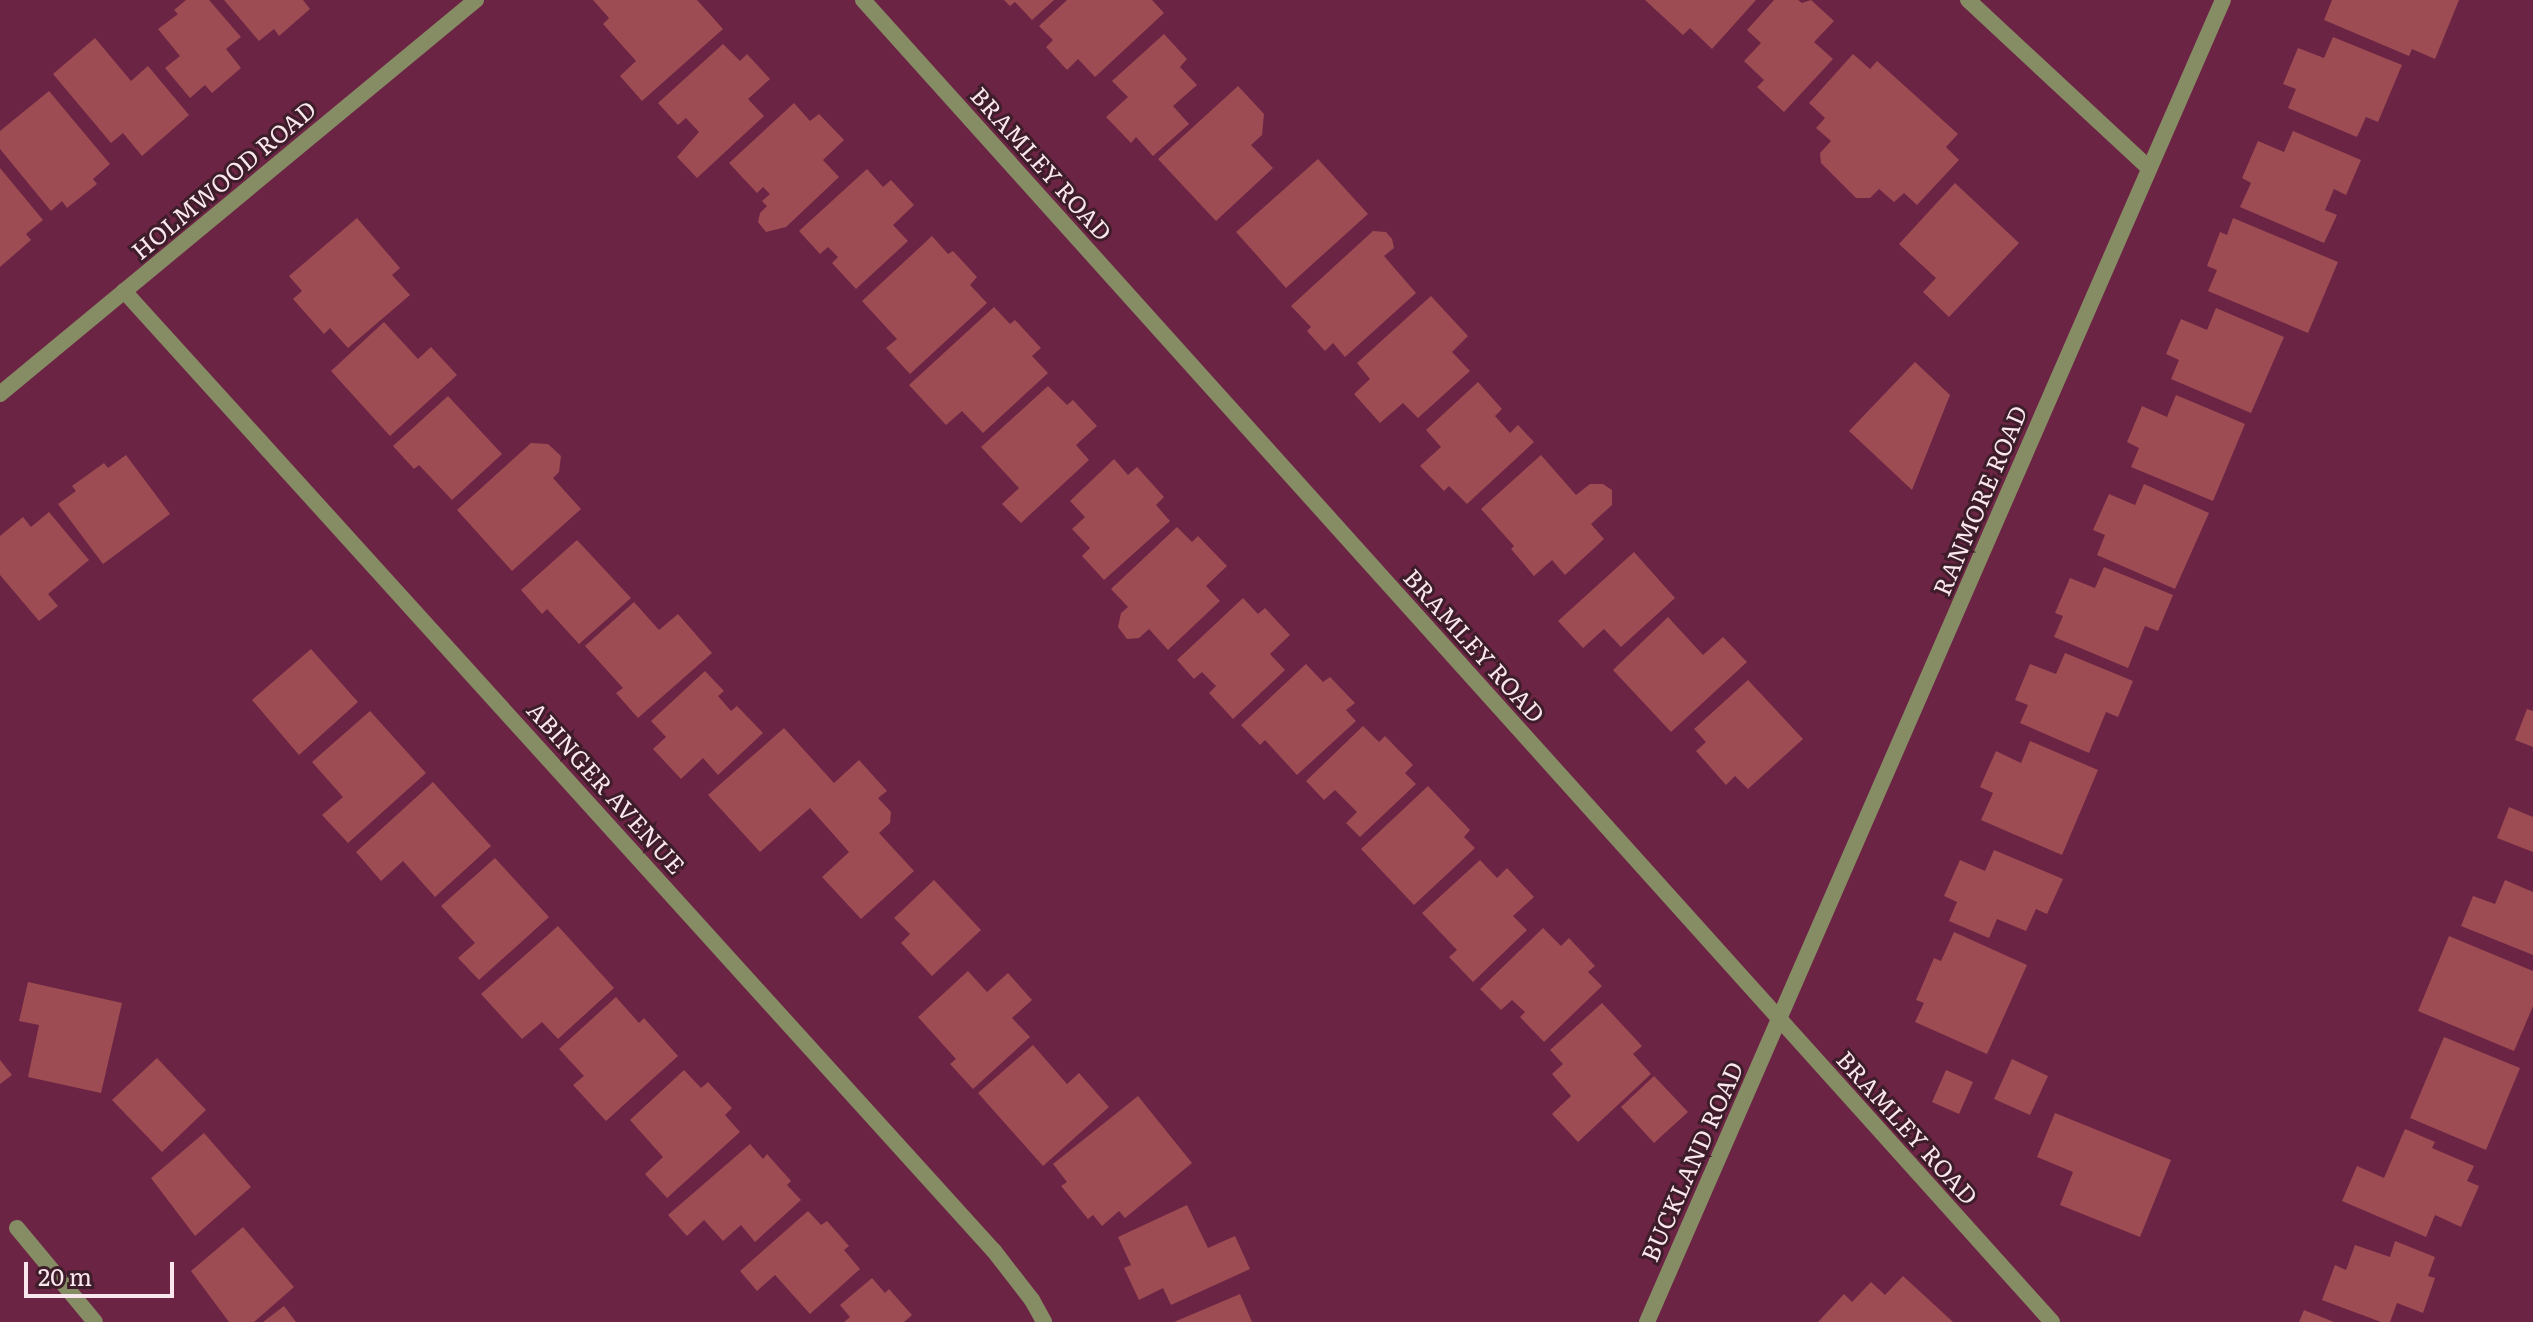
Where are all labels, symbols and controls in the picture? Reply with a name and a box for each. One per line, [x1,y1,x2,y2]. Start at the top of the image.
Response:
street label: BRAMLEY ROAD [966,80,1118,246]
street label: HOLMWOOD ROAD [125,93,321,265]
street label: RANMORE ROAD [1926,401,2032,599]
street label: BRAMLEY ROAD [1399,562,1551,728]
street label: ABINGER AVENUE [522,695,692,879]
street label: BRAMLEY ROAD [1832,1044,1984,1210]
street label: BUCKLAND ROAD [1634,1057,1748,1265]
scale bar [28,1246,178,1296]
text: 20 m [38,1258,92,1293]

